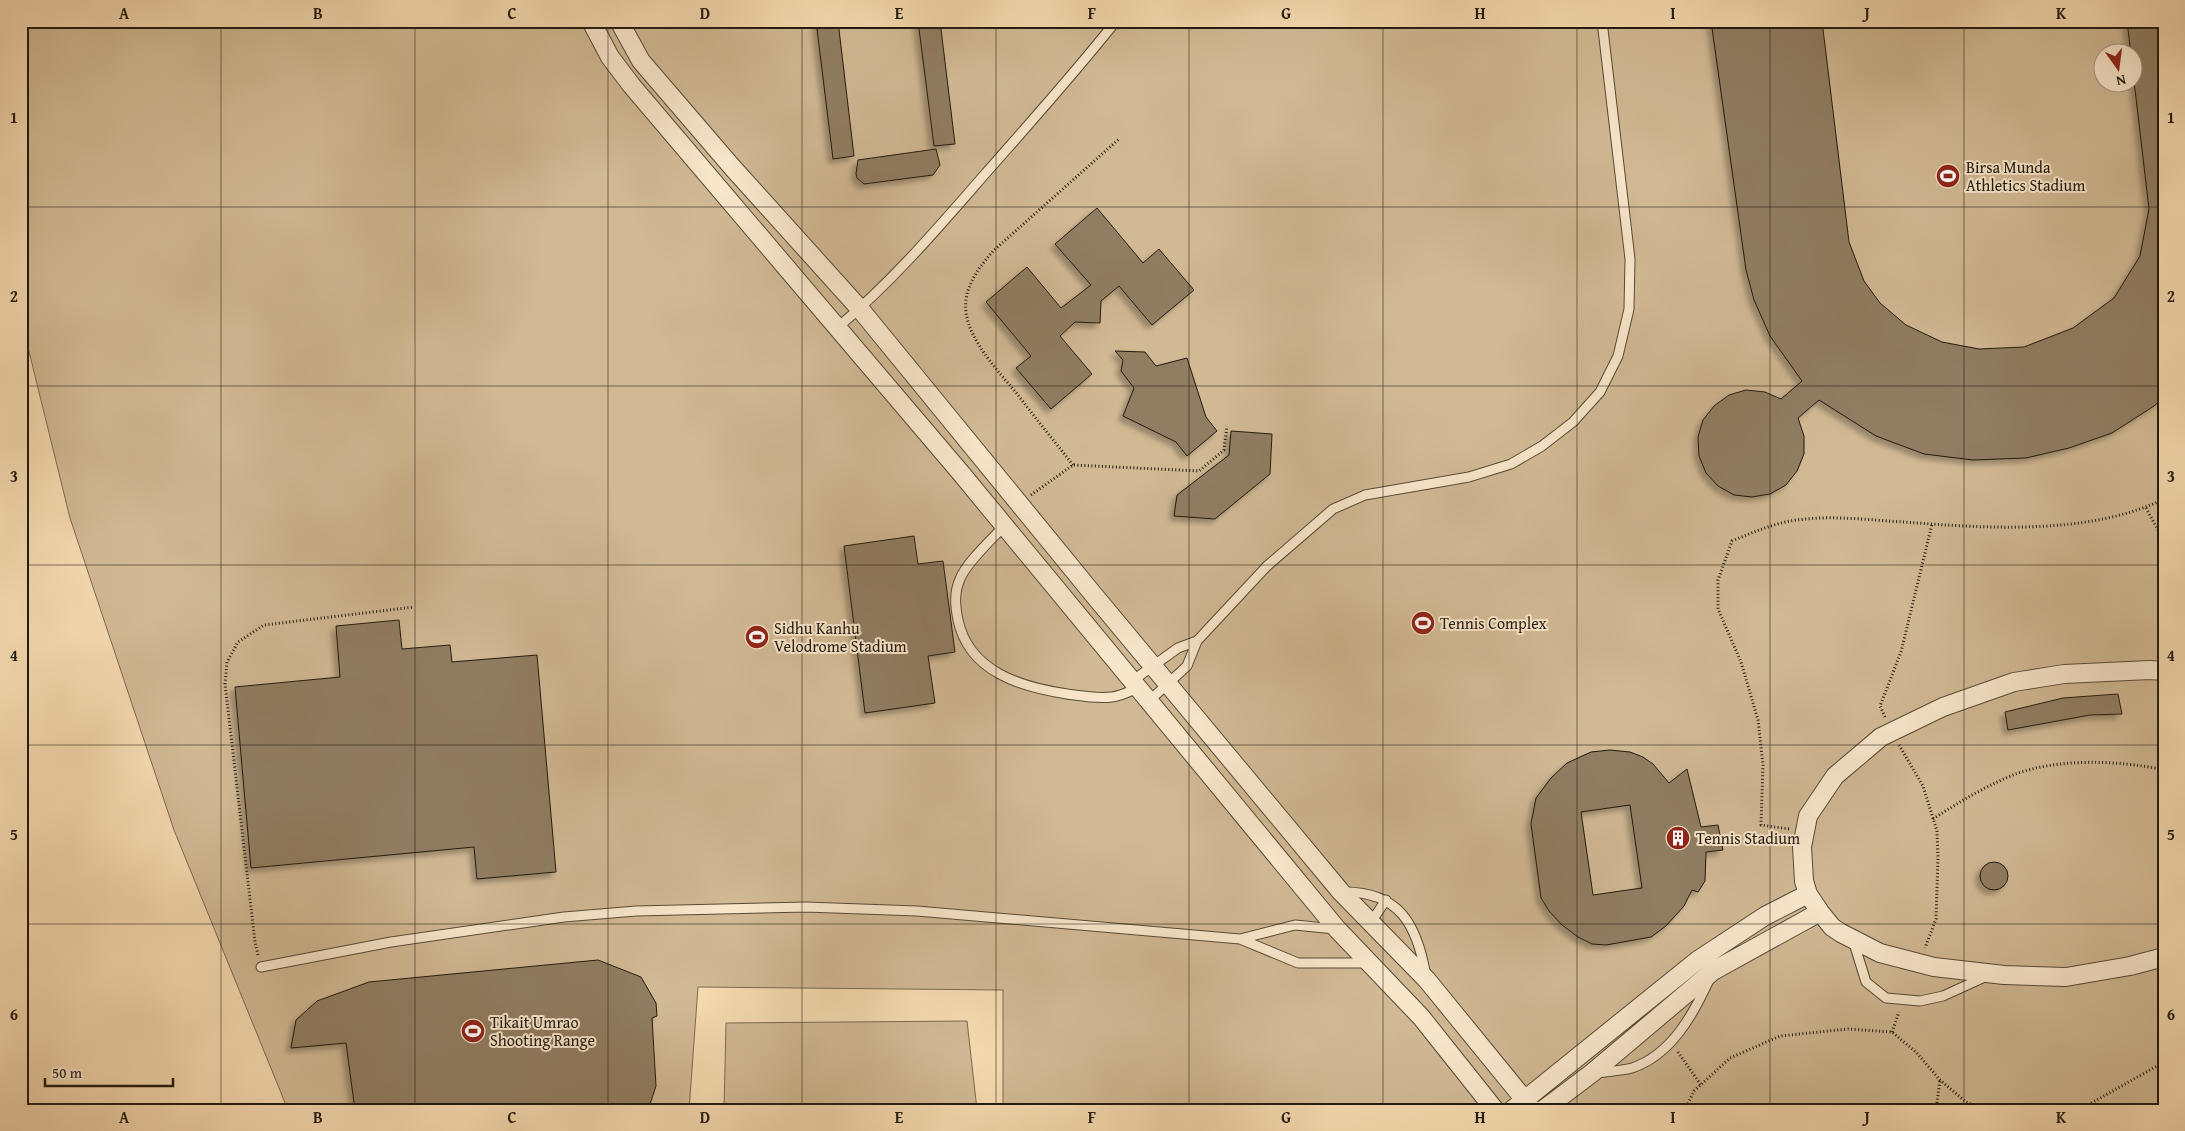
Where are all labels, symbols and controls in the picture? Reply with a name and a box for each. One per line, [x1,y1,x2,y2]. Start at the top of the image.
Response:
text: A [119,1,130,25]
text: B [313,1,323,25]
text: C [507,1,517,25]
text: D [700,1,710,25]
text: E [895,1,904,25]
text: F [1088,1,1096,25]
text: G [1281,1,1291,25]
text: H [1474,1,1486,25]
text: I [1670,1,1676,25]
text: J [1861,1,1870,25]
text: K [2056,1,2067,25]
north arrow [2092,42,2142,92]
text: N [2114,70,2128,92]
text: 1 [10,105,18,129]
text: 1 [2167,105,2175,129]
place label: Birsa Munda Athletics Stadium [1966,155,2085,197]
sports icon: Birsa Munda Athletics Stadium [1935,163,1961,189]
text: 2 [10,284,18,308]
text: 2 [2167,284,2175,308]
text: 3 [10,464,18,488]
text: 3 [2167,464,2175,488]
sports icon: Tennis Complex [1410,610,1436,636]
place label: Tennis Complex [1440,611,1548,635]
place label: Sidhu Kanhu Velodrome Stadium [774,616,907,658]
sports icon: Sidhu Kanhu Velodrome Stadium [744,624,770,650]
text: 4 [10,643,18,667]
text: 4 [2167,643,2175,667]
text: 5 [10,822,18,846]
text: 5 [2167,822,2175,846]
building icon: Tennis Stadium [1665,825,1691,851]
place label: Tennis Stadium [1696,826,1800,850]
text: 6 [10,1002,18,1026]
text: 6 [2167,1002,2175,1026]
place label: Tikait Umrao Shooting Range [490,1010,595,1052]
sports icon: Tikait Umrao Shooting Range [460,1018,486,1044]
scale bar [45,1056,172,1088]
text: 50 m [52,1062,83,1083]
text: A [119,1105,130,1129]
text: B [313,1105,323,1129]
text: C [507,1105,517,1129]
text: D [700,1105,710,1129]
text: E [895,1105,904,1129]
text: F [1088,1105,1096,1129]
text: G [1281,1105,1291,1129]
text: H [1474,1105,1486,1129]
text: I [1670,1105,1676,1129]
text: J [1861,1105,1870,1129]
text: K [2056,1105,2067,1129]

